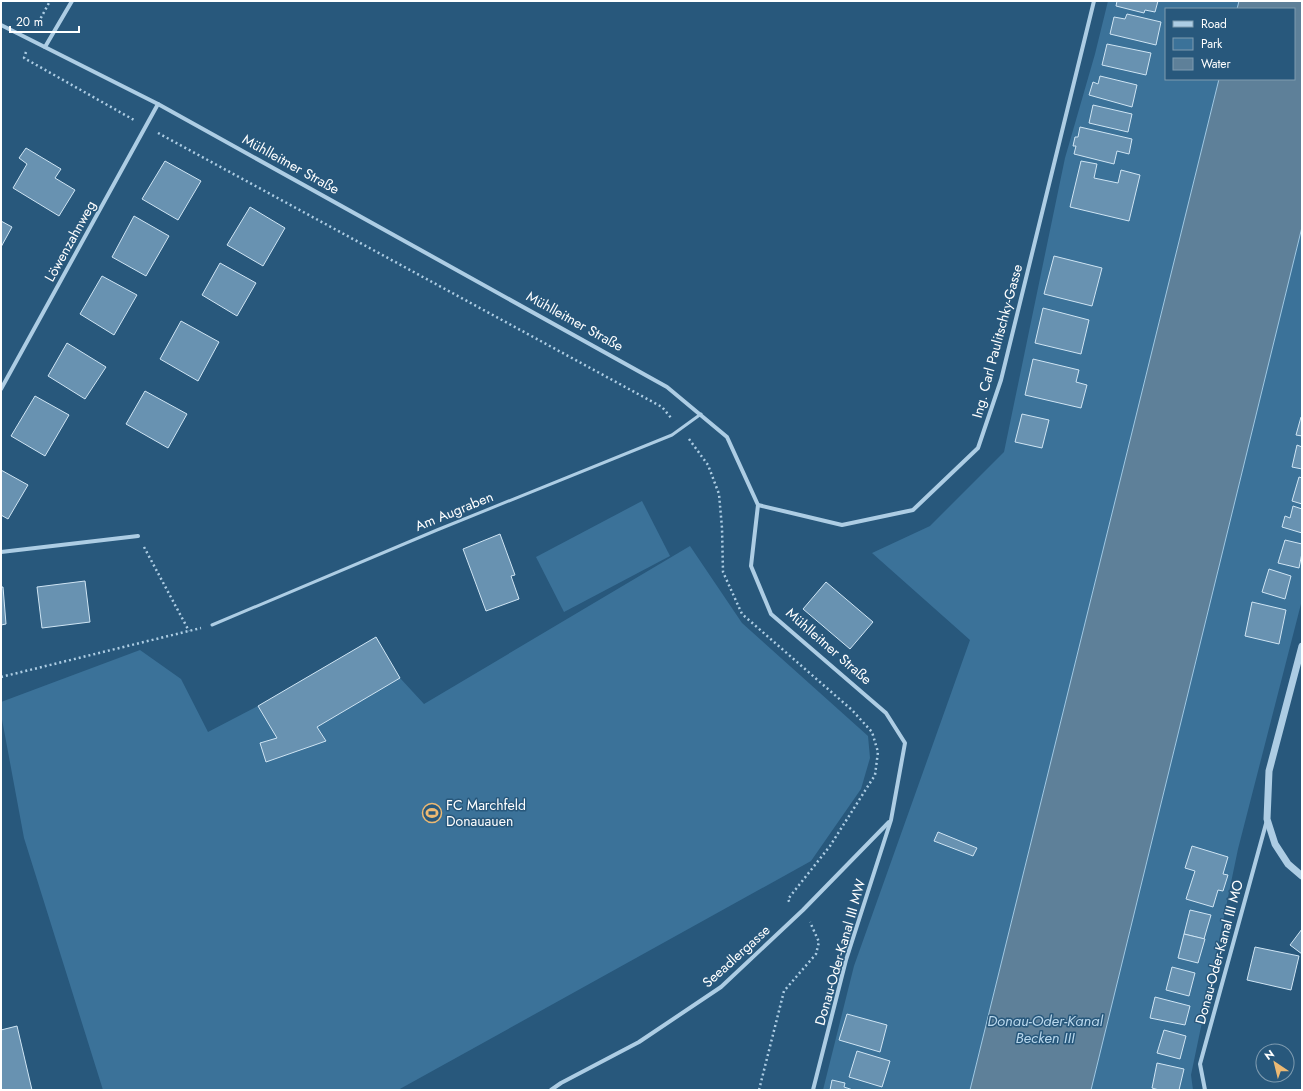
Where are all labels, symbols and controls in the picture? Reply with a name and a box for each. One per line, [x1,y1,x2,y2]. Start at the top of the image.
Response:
scale bar [10,8,79,34]
legend [1165,8,1295,80]
text: 20 m [16,13,43,31]
text: Road [1201,15,1227,33]
text: Park [1201,35,1223,53]
text: Water [1201,55,1232,73]
street label: Mühlleitner Straße [239,129,343,199]
street label: Löwenzahnweg [39,197,101,285]
street label: Ing. Carl Paulitschky-Gasse [967,262,1027,420]
street label: Mühlleitner Straße [523,286,627,356]
street label: Am Augraben [412,486,496,536]
street label: Mühlleitner Straße [782,603,876,689]
place label: FC Marchfeld Donauauen [446,795,526,831]
sports icon: FC Marchfeld Donauauen [421,802,443,824]
street label: Donau-Oder-Kanal III MW [810,876,871,1028]
street label: Donau-Oder-Kanal III MO [1190,878,1248,1026]
street label: Seeadlergasse [698,920,774,992]
water label: Donau-Oder-Kanal Becken III [987,1010,1103,1049]
north arrow [1255,1043,1295,1083]
text: N [1261,1046,1277,1064]

